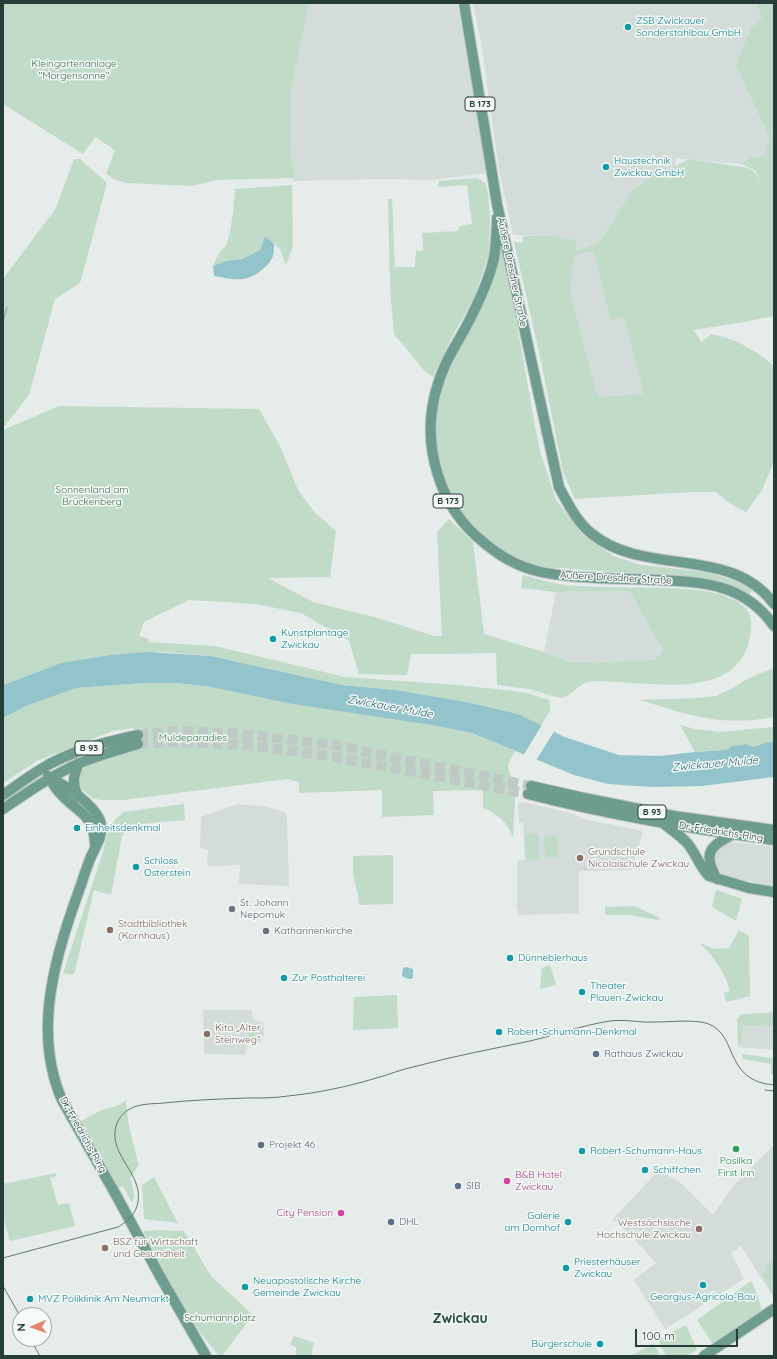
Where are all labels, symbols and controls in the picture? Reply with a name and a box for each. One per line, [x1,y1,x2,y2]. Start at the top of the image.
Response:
place label: ZSB Zwickauer Sonderstahlbau GmbH [636,15,741,38]
marker: ZSB Zwickauer Sonderstahlbau GmbH [623,22,633,32]
park label: Kleingartenanlage "Morgensonne" [31,58,117,82]
road number: B 173 [465,97,495,111]
place label: Haustechnik Zwickau GmbH [614,155,684,178]
marker: Haustechnik Zwickau GmbH [601,162,611,172]
street label: Äußere Dresdner Straße [495,216,529,328]
park label: Sonnenland am Brückenberg [56,484,128,508]
road number: B 173 [433,494,463,508]
street label: Äußere Dresdner Straße [560,569,672,587]
place label: Kunstplantage Zwickau [281,627,349,650]
marker: Kunstplantage Zwickau [268,634,278,644]
water label: Zwickauer Mulde [346,693,434,721]
park label: Muldeparadies [159,732,227,744]
road number: B 93 [75,741,103,755]
water label: Zwickauer Mulde [672,754,758,774]
road number: B 93 [638,805,666,819]
street label: Dr.-Friedrichs-Ring [678,819,764,845]
place label: Einheitsdenkmal [85,822,161,834]
marker: Einheitsdenkmal [72,823,82,833]
place label: Grundschule Nicolaischule Zwickau [588,846,689,870]
marker: Grundschule Nicolaischule Zwickau [575,853,585,863]
place label: Schloss Osterstein [144,855,191,878]
marker: Schloss Osterstein [131,862,141,872]
place label: St. Johann Nepomuk [240,897,289,920]
marker: St. Johann Nepomuk [227,904,237,914]
place label: Stadtbibliothek (Kornhaus) [118,918,187,942]
marker: Stadtbibliothek (Kornhaus) [105,925,115,935]
place label: Katharinenkirche [274,925,353,937]
marker: Katharinenkirche [261,926,271,936]
place label: Dünnebierhaus [518,952,588,964]
marker: Dünnebierhaus [505,953,515,963]
place label: Zur Posthalterei [292,972,365,984]
marker: Zur Posthalterei [279,973,289,983]
place label: Theater Plauen-Zwickau [590,980,663,1004]
marker: Theater Plauen-Zwickau [577,987,587,997]
place label: Kita „Alter Steinweg“ [215,1022,261,1046]
place label: Robert-Schumann-Denkmal [507,1026,637,1038]
marker: Robert-Schumann-Denkmal [494,1027,504,1037]
marker: Kita „Alter Steinweg“ [202,1029,212,1039]
place label: Rathaus Zwickau [604,1048,683,1060]
marker: Rathaus Zwickau [591,1049,601,1059]
street label: Dr.-Friedrichs-Ring [57,1095,109,1175]
place label: Projekt 46 [269,1139,315,1151]
marker: Projekt 46 [256,1140,266,1150]
marker: Posilka First Inn [731,1144,741,1154]
place label: Robert-Schumann-Haus [590,1145,702,1157]
marker: Robert-Schumann-Haus [577,1146,587,1156]
place label: Posilka First Inn [718,1155,754,1178]
place label: Schiffchen [653,1164,701,1176]
marker: Schiffchen [640,1165,650,1175]
place label: B&B Hotel Zwickau [515,1169,562,1192]
marker: B&B Hotel Zwickau [502,1176,512,1186]
place label: SIB [466,1180,481,1192]
marker: SIB [453,1181,463,1191]
place label: City Pension [277,1207,333,1219]
marker: City Pension [336,1208,346,1218]
place label: Galerie am Domhof [504,1210,560,1234]
place label: DHL [399,1216,419,1228]
marker: DHL [386,1217,396,1227]
marker: Galerie am Domhof [563,1217,573,1227]
place label: Westsächsische Hochschule Zwickau [597,1217,691,1240]
marker: Westsächsische Hochschule Zwickau [694,1224,704,1234]
place label: BSZ für Wirtschaft und Gesundheit [113,1236,198,1260]
marker: BSZ für Wirtschaft und Gesundheit [100,1243,110,1253]
place label: Priesterhäuser Zwickau [574,1256,641,1280]
marker: Priesterhäuser Zwickau [561,1263,571,1273]
place label: Neuapostolische Kirche Gemeinde Zwickau [253,1275,361,1298]
marker: Georgius-Agricola-Bau [698,1280,708,1290]
marker: Neuapostolische Kirche Gemeinde Zwickau [240,1282,250,1292]
place label: Georgius-Agricola-Bau [650,1291,756,1303]
place label: MVZ Poliklinik Am Neumarkt [38,1293,169,1305]
marker: MVZ Poliklinik Am Neumarkt [25,1294,35,1304]
north arrow [12,1307,52,1347]
district label: Zwickau [432,1311,488,1327]
park label: Schumannplatz [184,1312,256,1324]
scale bar [637,1321,740,1347]
text: N [14,1323,28,1332]
text: 100 m [642,1328,675,1343]
place label: Bürgerschule [531,1338,592,1350]
marker: Bürgerschule [595,1339,605,1349]

